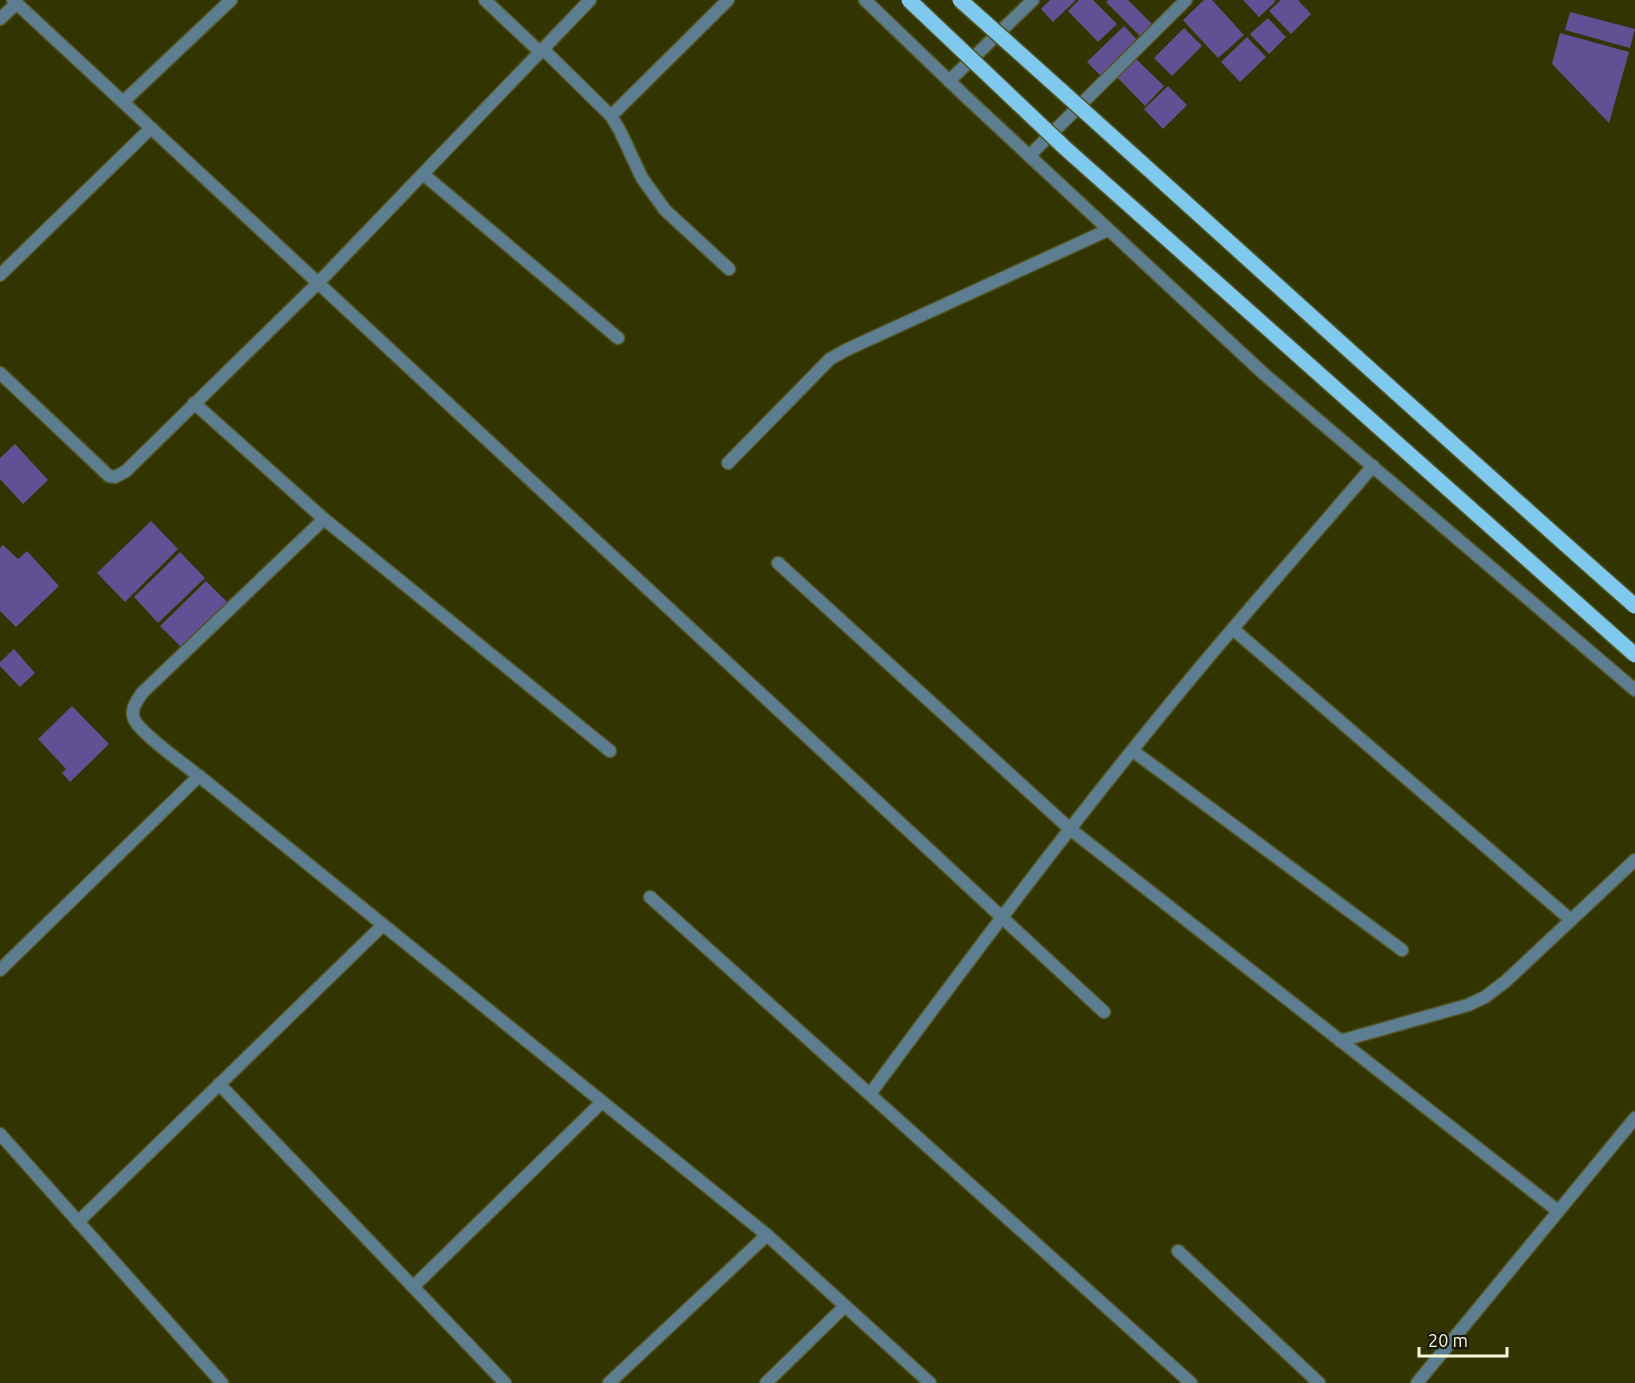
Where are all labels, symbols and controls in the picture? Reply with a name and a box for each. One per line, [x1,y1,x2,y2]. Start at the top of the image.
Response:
scale bar [1419,1320,1508,1358]
text: 20 m [1428,1330,1468,1350]

